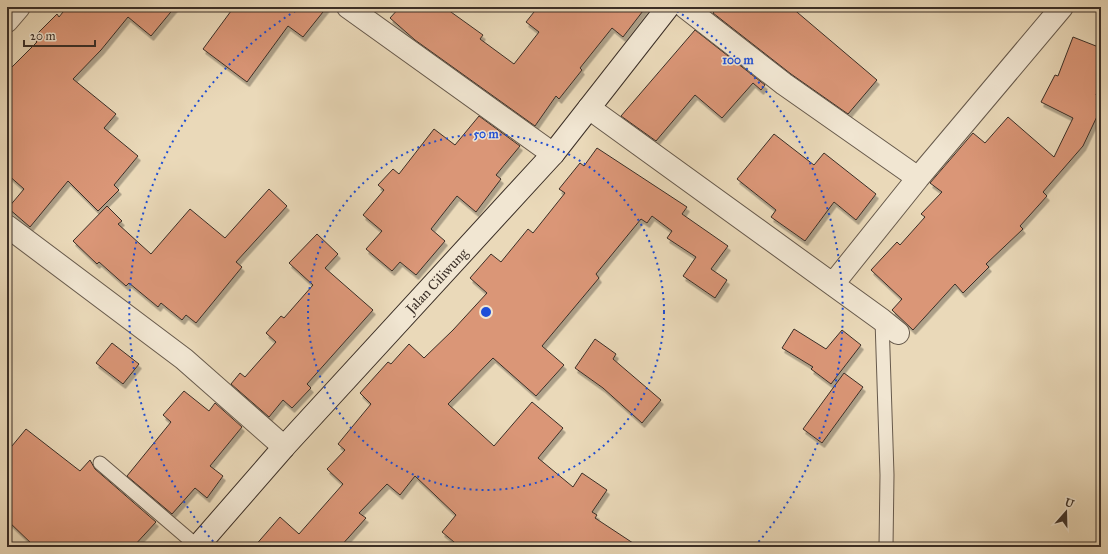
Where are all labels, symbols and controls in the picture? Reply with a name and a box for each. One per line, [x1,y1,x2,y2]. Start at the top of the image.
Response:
scale bar [24,22,95,48]
text: 20 m [30,29,56,43]
text: 100 m [722,53,755,67]
text: 50 m [473,127,500,141]
street label: Jalan Ciliwung [401,244,473,319]
centre of rings [479,305,493,319]
north arrow [1046,492,1086,532]
text: U [1063,495,1076,511]

